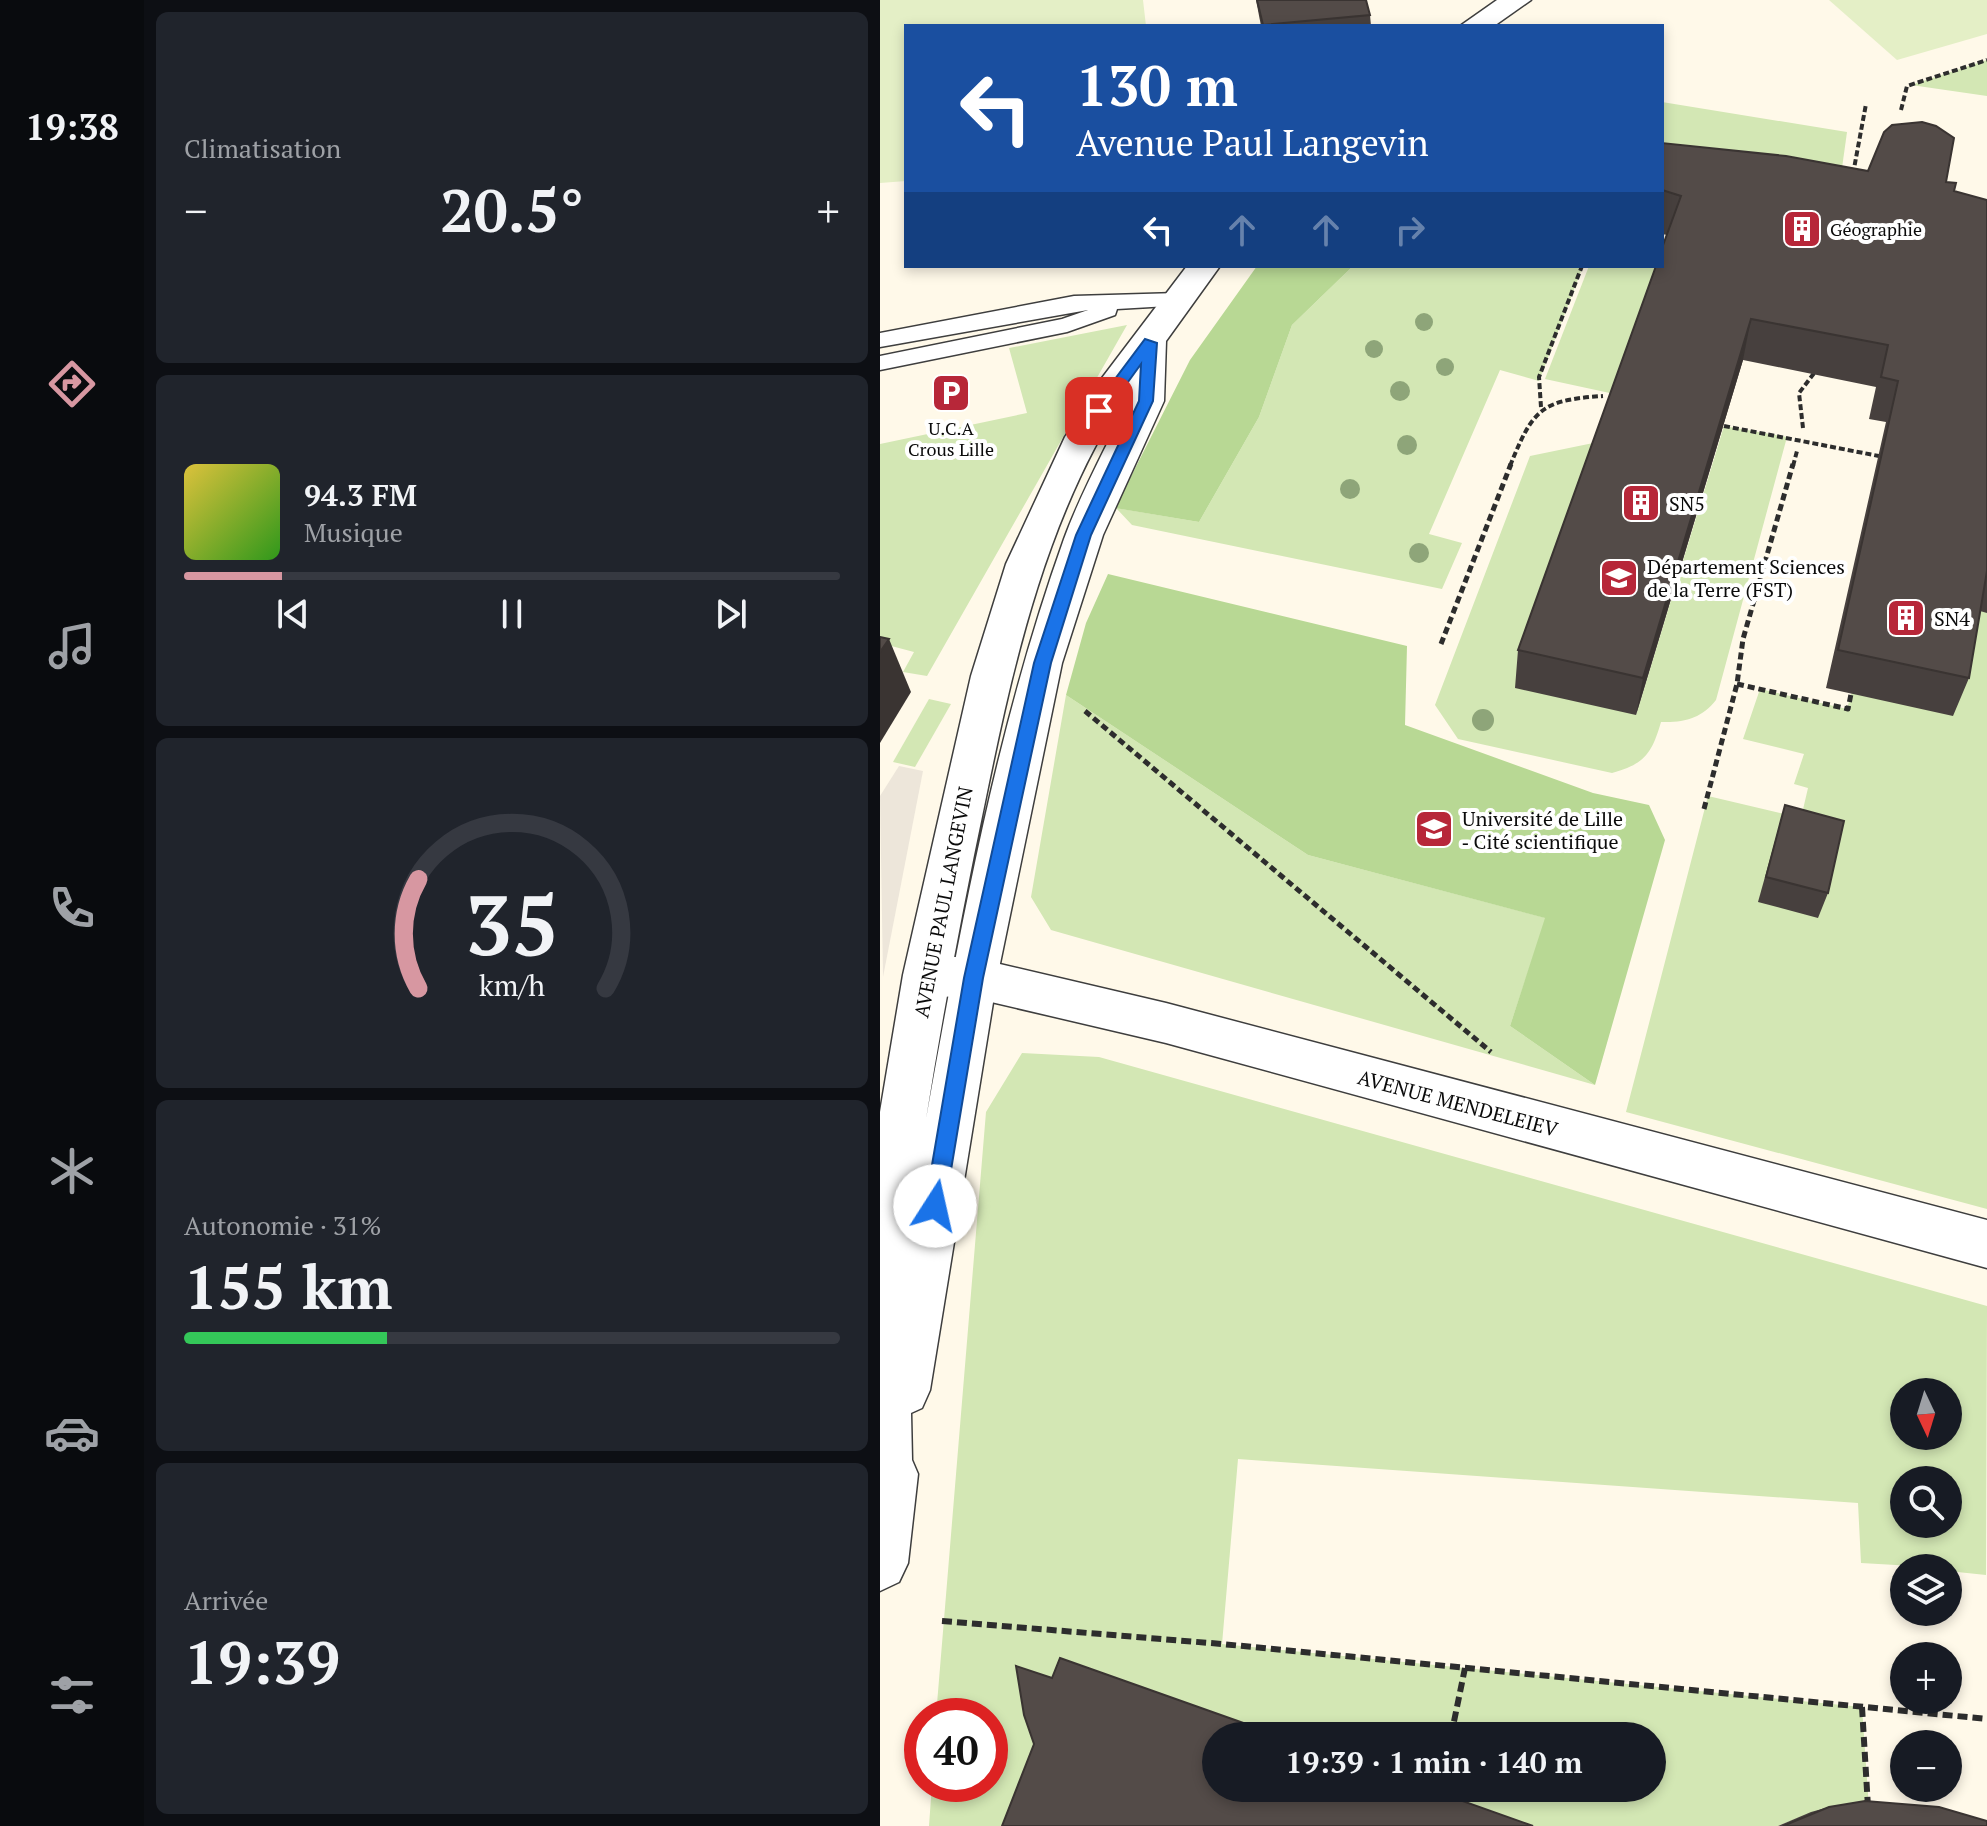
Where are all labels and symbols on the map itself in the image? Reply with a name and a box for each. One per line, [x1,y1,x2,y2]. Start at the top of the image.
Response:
building icon: Géographie [1781,208,1823,250]
place label: Géographie [1830,217,1922,241]
parking icon: U.C.A Crous Lille [930,372,972,414]
pin [1065,377,1133,445]
place label: U.C.A Crous Lille [908,416,994,461]
building icon: SN5 [1620,482,1662,524]
place label: SN5 [1669,490,1705,517]
place label: Département Sciences de la Terre (FST) [1647,553,1845,603]
school or university icon: Département Sciences de la Terre (FST) [1598,557,1640,599]
building icon: SN4 [1885,597,1927,639]
place label: SN4 [1934,605,1970,632]
street label: AVENUE PAUL LANGEVIN [907,784,979,1020]
place label: Université de Lille ‐ Cité scientifique [1462,805,1623,855]
school or university icon: Université de Lille ‐ Cité scientifique [1413,808,1455,850]
street label: AVENUE MENDELEIEV [1355,1063,1561,1143]
position arrow [893,1164,977,1248]
north arrow [1890,1378,1962,1450]
speed limit sign: 40 [904,1698,1008,1802]

